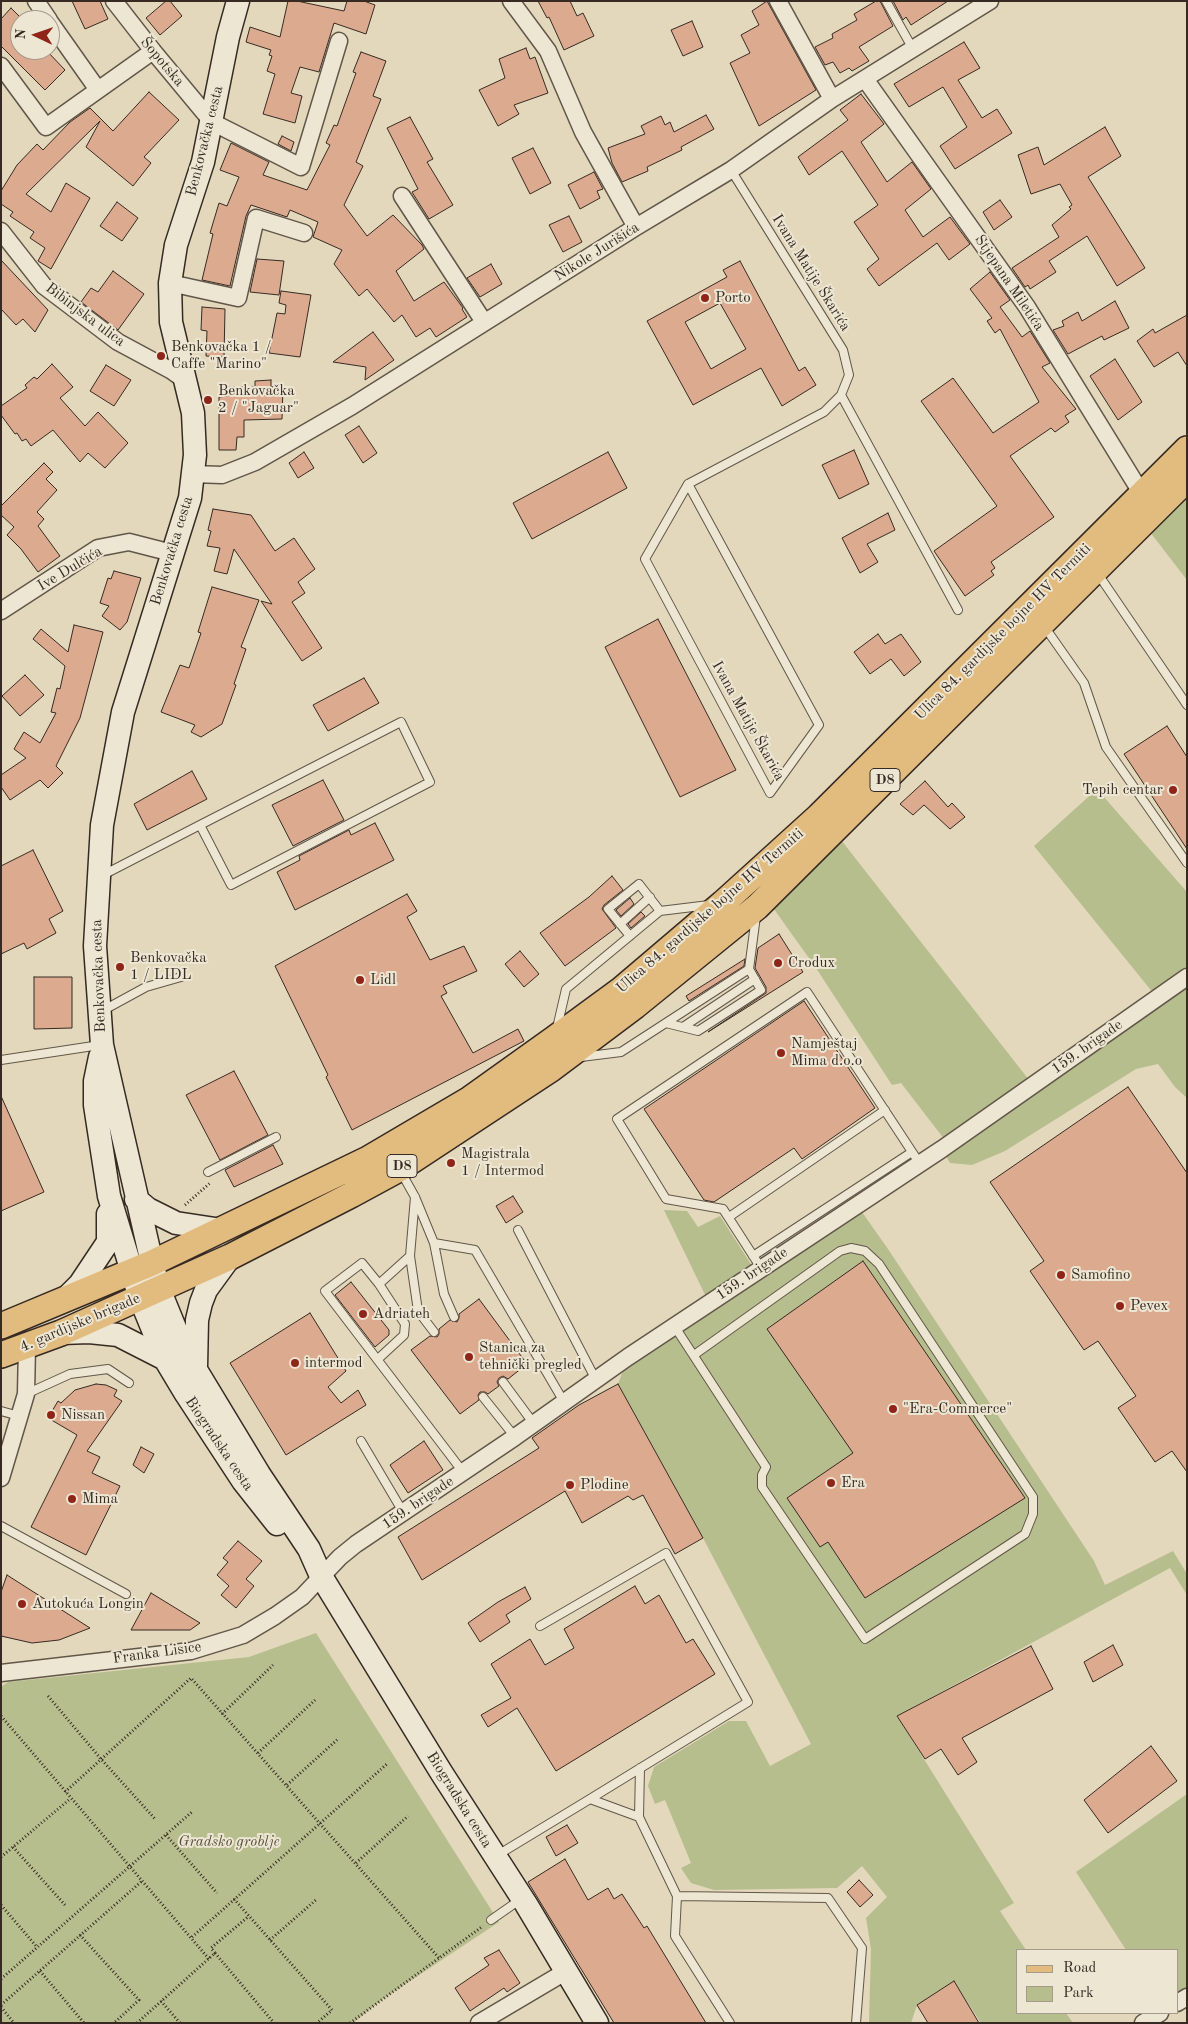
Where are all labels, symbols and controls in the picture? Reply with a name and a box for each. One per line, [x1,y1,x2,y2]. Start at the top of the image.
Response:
north arrow [10,10,60,60]
text: N [14,29,28,40]
street label: Šopotska [136,34,188,90]
street label: Benkovačka cesta [183,84,227,198]
street label: Ivana Matije Škarića [768,211,854,335]
street label: Nikole Jurišića [551,219,643,285]
street label: Stjepana Miletića [970,232,1048,334]
street label: Bibinjska ulica [42,279,128,351]
place label: Porto [715,289,751,307]
marker: Porto [699,292,711,304]
place label: Benkovačka 1 / Caffe "Marino" [171,338,271,373]
marker: Benkovačka 1 / Caffe "Marino" [155,350,167,362]
place label: Benkovačka 2 / "Jaguar" [218,382,299,417]
marker: Benkovačka 2 / "Jaguar" [202,394,214,406]
street label: Benkovačka cesta [147,494,197,608]
street label: Ulica 84. gardijske bojne HV Termiti [911,540,1095,724]
street label: Ive Dulčića [34,543,106,595]
street label: Ivana Matije Škarića [708,658,788,784]
road number: D8 [870,768,900,792]
place label: Tepih centar [1082,781,1163,799]
marker: Tepih centar [1167,784,1179,796]
street label: Ulica 84. gardijske bojne HV Termiti [613,825,807,997]
street label: Benkovačka cesta [88,919,110,1033]
place label: Benkovačka 1 / LIDL [130,949,207,984]
place label: Crodux [788,954,835,972]
marker: Crodux [772,957,784,969]
marker: Benkovačka 1 / LIDL [114,961,126,973]
place label: Lidl [370,971,396,989]
marker: Lidl [354,974,366,986]
street label: 159. brigade [1048,1016,1126,1078]
place label: Namještaj Mima d.o.o [791,1035,862,1070]
marker: Namještaj Mima d.o.o [775,1047,787,1059]
place label: Magistrala 1 / Intermod [461,1145,544,1180]
road number: D8 [387,1154,417,1178]
marker: Magistrala 1 / Intermod [445,1157,457,1169]
street label: 159. brigade [713,1243,791,1305]
place label: Samofino [1071,1266,1131,1284]
marker: Samofino [1055,1269,1067,1281]
street label: 4. gardijske brigade [17,1290,143,1356]
place label: Pevex [1130,1297,1168,1315]
marker: Pevex [1114,1300,1126,1312]
place label: Adriateh [373,1305,430,1323]
marker: Adriateh [357,1308,369,1320]
place label: Stanica za tehnički pregled [479,1339,582,1374]
marker: Stanica za tehnički pregled [463,1351,475,1363]
place label: intermod [305,1354,363,1372]
marker: intermod [289,1357,301,1369]
street label: Biogradska cesta [181,1393,257,1495]
place label: "Era-Commerce" [903,1400,1012,1418]
marker: "Era-Commerce" [887,1403,899,1415]
place label: Nissan [61,1406,105,1424]
marker: Nissan [45,1409,57,1421]
street label: 159. brigade [379,1472,457,1534]
place label: Era [841,1474,865,1492]
place label: Plodine [580,1476,629,1494]
marker: Era [825,1477,837,1489]
marker: Plodine [564,1479,576,1491]
place label: Mima [82,1490,118,1508]
marker: Mima [66,1493,78,1505]
place label: Autokuća Longin [32,1595,144,1613]
marker: Autokuća Longin [16,1598,28,1610]
street label: Franka Lisice [112,1638,202,1668]
street label: Biogradska cesta [422,1749,496,1851]
park label: Gradsko groblje [178,1833,280,1851]
legend [1016,1949,1178,2014]
text: Road [1063,1961,1096,1976]
text: Park [1063,1986,1094,2001]

